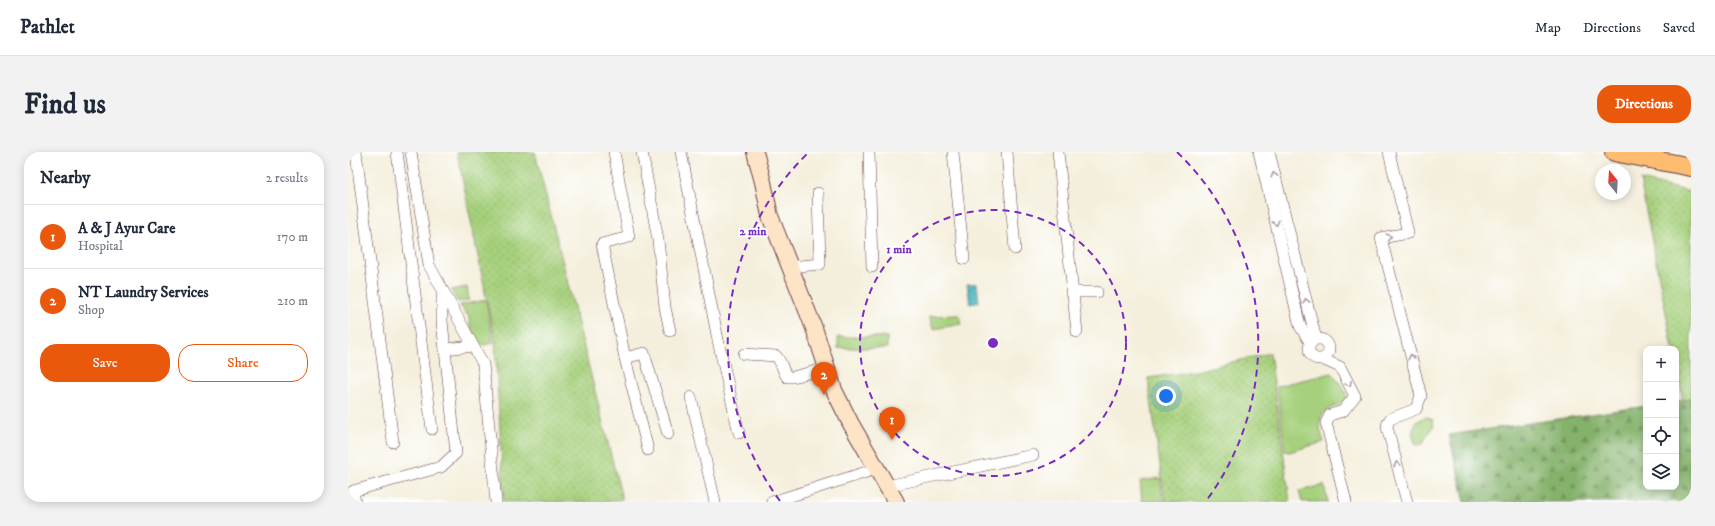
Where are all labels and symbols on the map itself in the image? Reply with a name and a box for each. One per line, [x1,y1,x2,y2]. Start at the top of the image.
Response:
north arrow [1595,164,1631,200]
one-way arrow [1270,172,1279,179]
one-way arrow [1271,219,1280,226]
text: 2 min [740,224,767,239]
one-way arrow [1386,233,1392,241]
text: 1 min [886,242,912,257]
one-way arrow [1302,298,1311,305]
centre of rings [986,336,1000,350]
one-way arrow [1408,354,1416,360]
pin: 2 [811,362,837,395]
one-way arrow [1344,380,1352,387]
your location [1156,386,1176,406]
pin: 1 [879,407,905,440]
one-way arrow [1393,461,1402,468]

